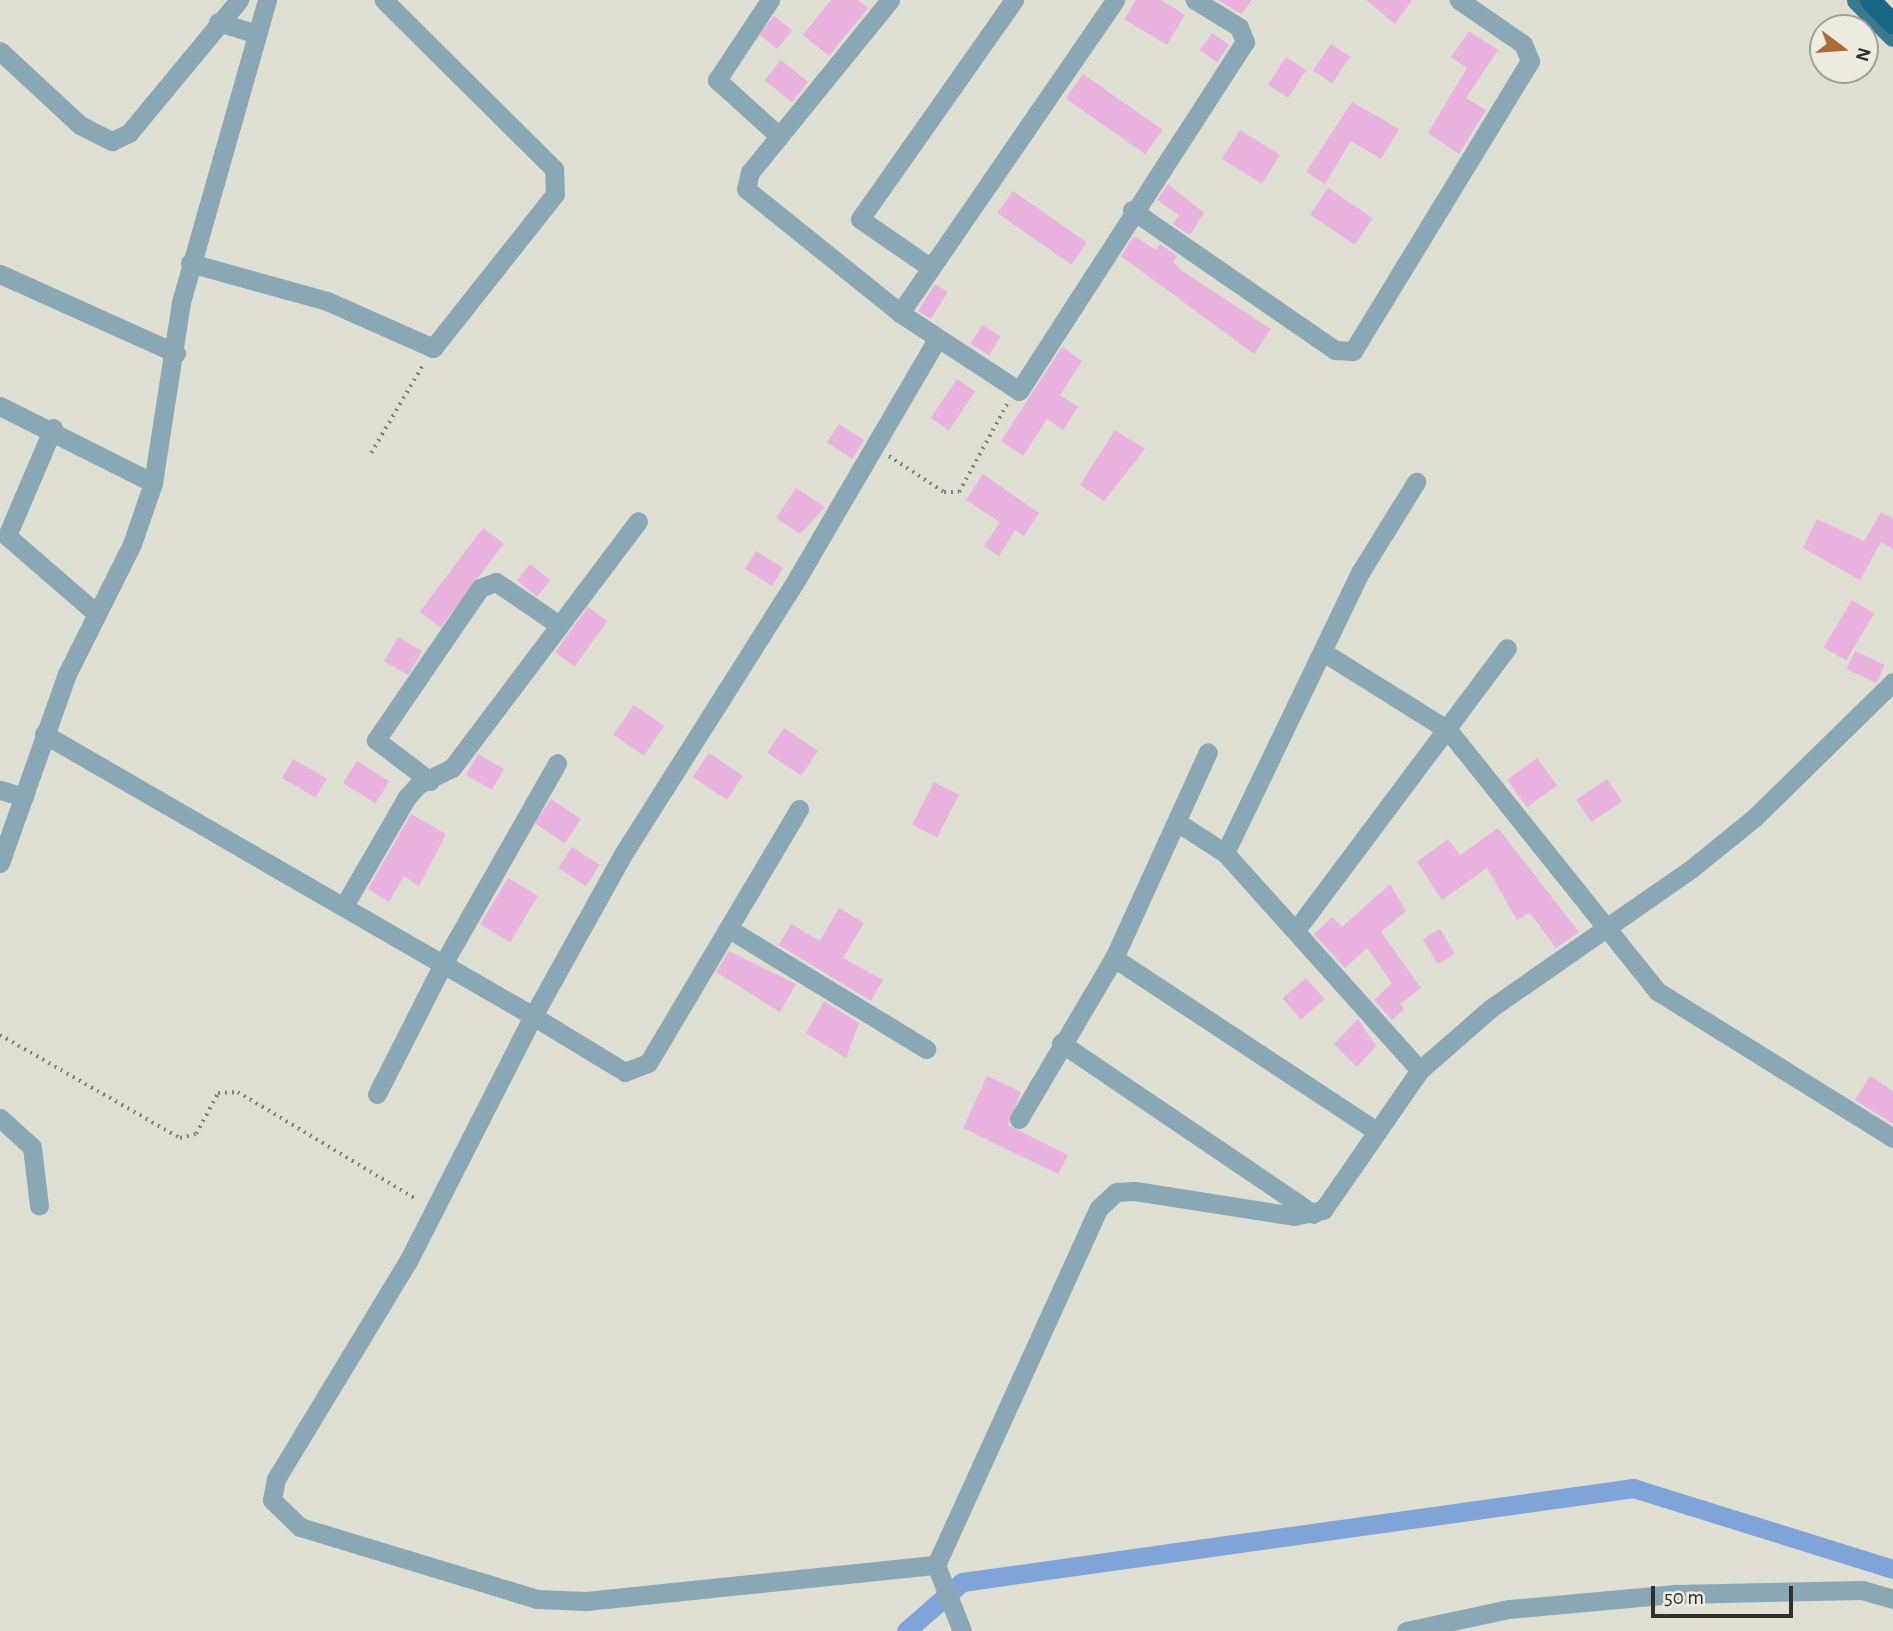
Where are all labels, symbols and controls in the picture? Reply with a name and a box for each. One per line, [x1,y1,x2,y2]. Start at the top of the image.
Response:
north arrow [1809,14,1879,84]
text: N [1852,45,1874,63]
scale bar [1655,1572,1797,1616]
text: 50 m [1664,1587,1704,1608]

